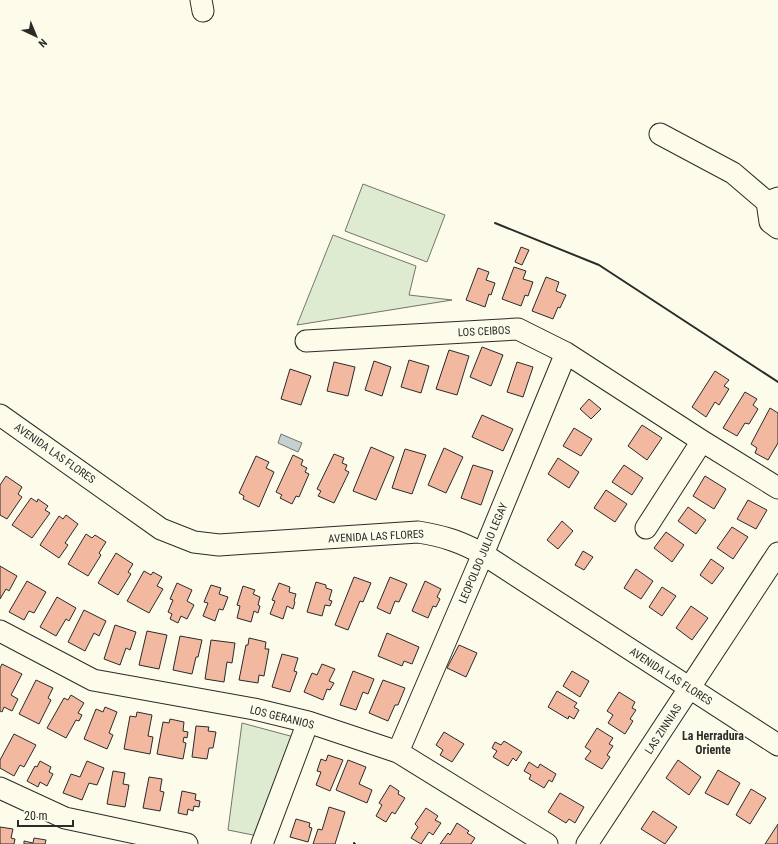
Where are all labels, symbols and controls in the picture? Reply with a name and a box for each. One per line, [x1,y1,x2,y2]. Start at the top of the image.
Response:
north arrow [16,16,56,56]
text: N [35,36,50,50]
street label: LOS CEIBOS [457,324,511,339]
street label: AVENIDA LAS FLORES [12,421,98,486]
street label: LEOPOLDO JULIO LEGAY [456,501,511,605]
street label: AVENIDA LAS FLORES [328,527,424,545]
street label: AVENIDA LAS FLORES [627,645,715,708]
street label: LAS ZINNIAS [642,702,685,757]
street label: LOS GERANIOS [248,703,316,732]
district label: La Herradura Oriente [682,729,744,757]
scale bar [18,802,73,828]
text: 20 m [24,809,48,823]

